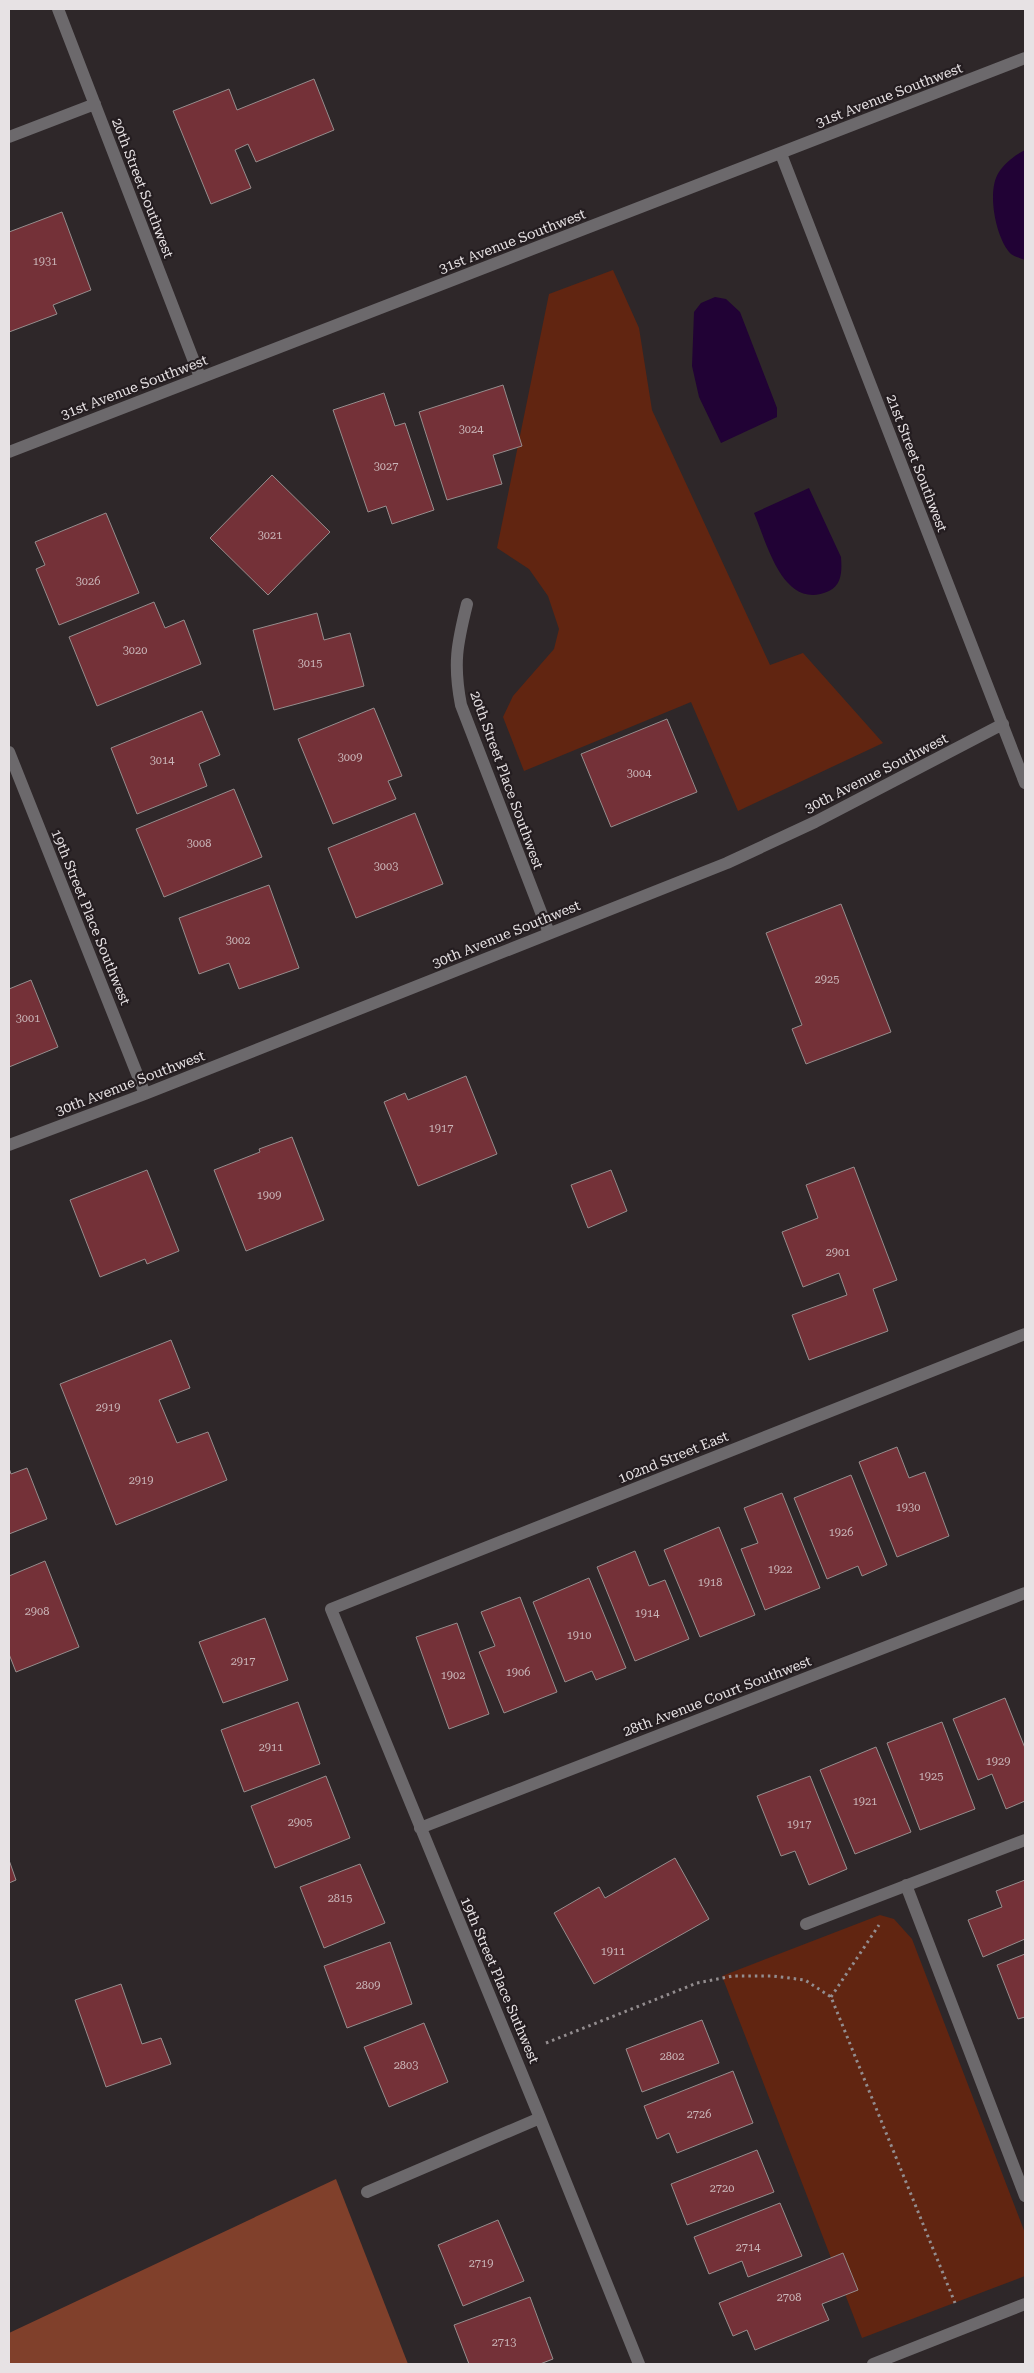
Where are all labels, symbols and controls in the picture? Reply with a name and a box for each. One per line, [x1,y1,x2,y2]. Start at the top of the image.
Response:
street label: 31st Avenue Southwest [813,60,965,130]
street label: 20th Street Southwest [109,116,177,260]
street label: 31st Avenue Southwest [436,206,588,276]
house number: 1931 [33,255,57,268]
street label: 31st Avenue Southwest [58,352,210,422]
street label: 21st Street Southwest [883,392,951,534]
house number: 3024 [459,423,484,436]
house number: 3027 [374,460,398,473]
house number: 3021 [258,529,282,542]
house number: 3026 [76,575,100,588]
house number: 3020 [123,644,147,657]
house number: 3015 [298,657,322,670]
street label: 20th Street Place Southwest [467,689,547,871]
street label: 30th Avenue Southwest [802,730,950,816]
house number: 3009 [338,751,362,764]
house number: 3014 [150,754,175,767]
house number: 3004 [627,767,652,780]
street label: 19th Street Place Southwest [48,827,134,1007]
house number: 3008 [187,837,211,850]
house number: 3003 [374,860,398,873]
street label: 30th Avenue Southwest [430,897,582,971]
house number: 3002 [226,934,250,947]
house number: 2925 [815,973,839,986]
house number: 3001 [16,1012,40,1025]
street label: 30th Avenue Southwest [53,1047,207,1119]
house number: 1917 [429,1122,453,1135]
house number: 1909 [257,1189,281,1202]
house number: 2901 [826,1246,850,1259]
house number: 2919 [96,1401,120,1414]
street label: 102nd Street East [616,1428,730,1486]
house number: 2919 [129,1474,153,1487]
house number: 1930 [896,1501,920,1514]
house number: 1926 [829,1526,853,1539]
house number: 1922 [768,1563,792,1576]
house number: 1918 [698,1576,722,1589]
house number: 2908 [25,1605,49,1618]
house number: 1914 [635,1607,660,1620]
house number: 1910 [567,1629,591,1642]
street label: 28th Avenue Court Southwest [620,1653,814,1739]
house number: 2917 [231,1655,255,1668]
house number: 1906 [506,1666,530,1679]
house number: 1902 [441,1669,465,1682]
house number: 2911 [259,1741,283,1754]
house number: 1929 [986,1755,1010,1768]
house number: 1925 [919,1770,943,1783]
house number: 1921 [853,1795,877,1808]
house number: 2905 [288,1816,312,1829]
house number: 1917 [787,1818,811,1831]
house number: 2815 [328,1892,352,1905]
street label: 19th Street Place Suthwest [458,1894,542,2066]
house number: 1911 [601,1945,625,1958]
house number: 2809 [356,1979,380,1992]
house number: 2802 [660,2050,684,2063]
house number: 2803 [394,2059,418,2072]
house number: 2726 [687,2108,711,2121]
house number: 2720 [710,2182,734,2195]
house number: 2714 [736,2241,761,2254]
house number: 2719 [469,2257,493,2270]
house number: 2708 [777,2291,801,2304]
house number: 2713 [492,2336,516,2349]

